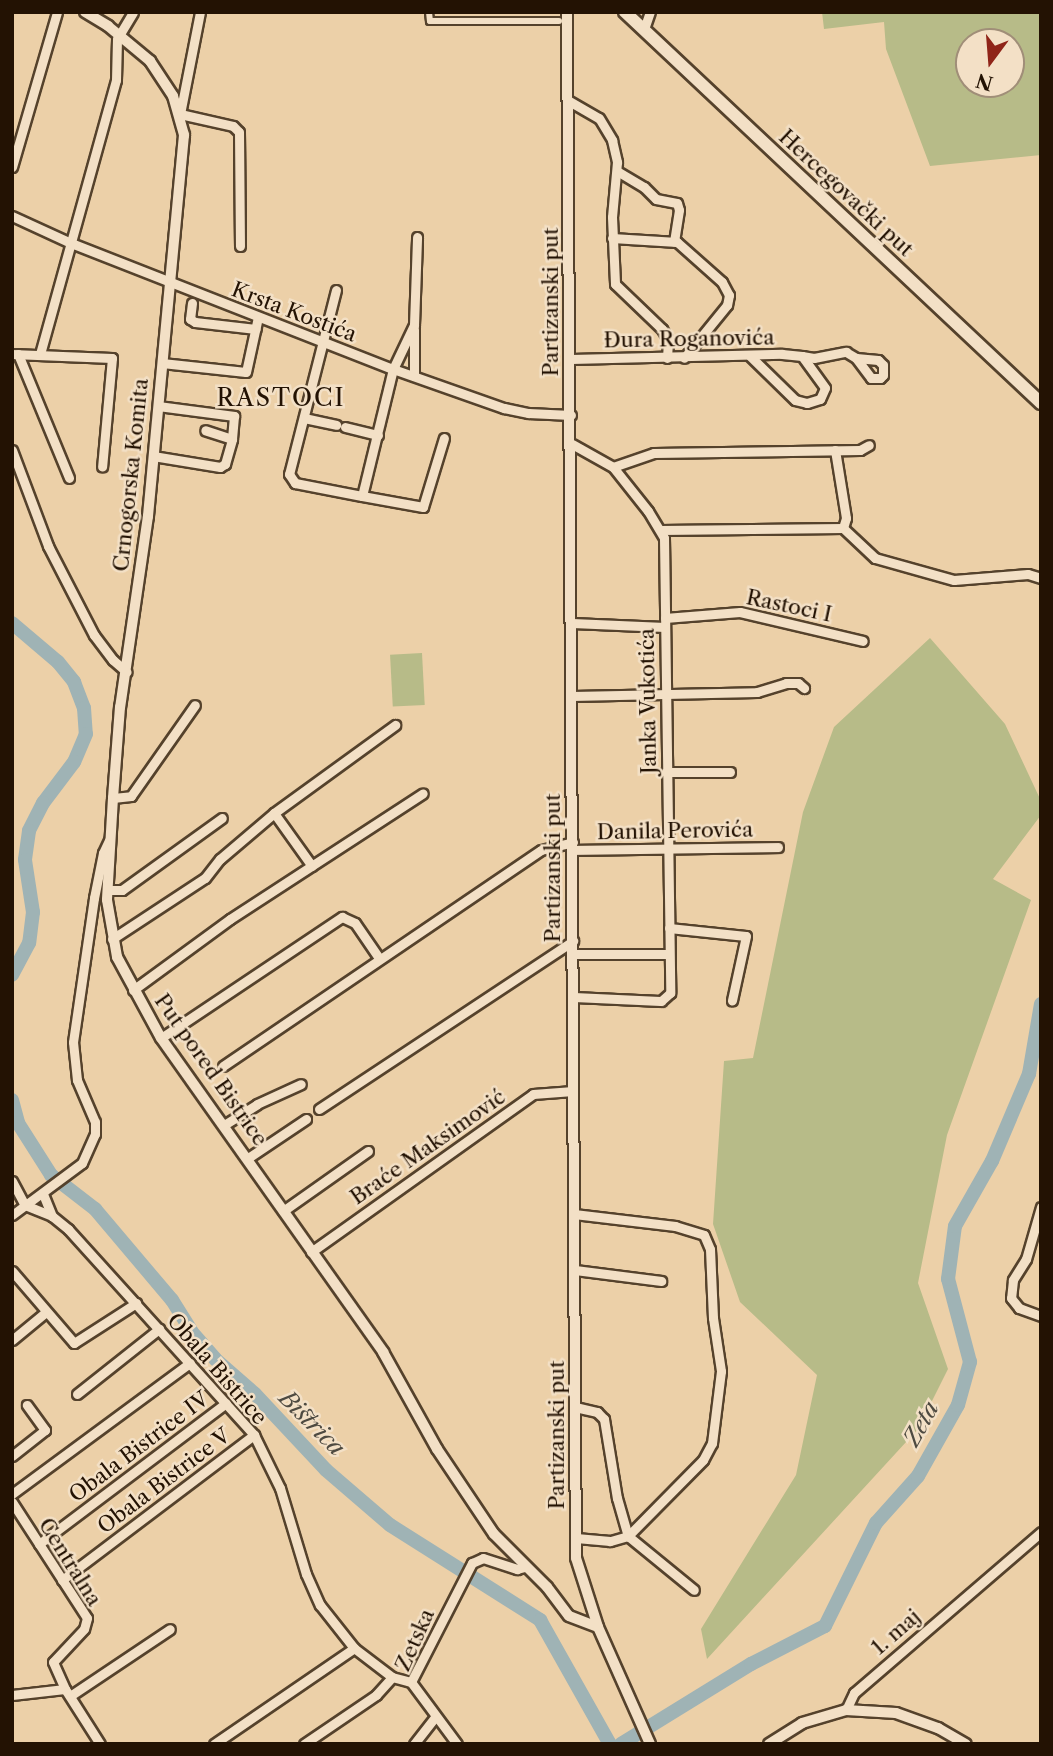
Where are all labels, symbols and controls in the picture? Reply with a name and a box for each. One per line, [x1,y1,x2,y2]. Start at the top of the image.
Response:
north arrow [955,28,1025,98]
text: N [974,68,996,95]
street label: Hercegovački put [774,124,918,262]
street label: Partizanski put [538,228,564,376]
street label: Krsta Kostića [228,277,360,347]
street label: Đura Roganovića [603,325,775,353]
street label: Crnogorska Komita [108,377,154,573]
district label: RASTOCI [217,384,345,412]
street label: Rastoci I [744,585,834,627]
street label: Janka Vukotića [634,627,662,775]
street label: Partizanski put [540,794,566,942]
street label: Danila Perovića [597,817,753,845]
street label: Put pored Bistrice [149,989,273,1151]
street label: Braće Maksimović [346,1084,510,1210]
street label: Obala Bistrice [162,1308,272,1430]
street label: Partizanski put [544,1361,570,1509]
water label: Bistrica [273,1384,351,1462]
street label: Obala Bistrice IV [64,1386,214,1508]
water label: Zeta [897,1397,945,1451]
street label: Obala Bistrice V [92,1423,236,1539]
street label: Centralna [33,1513,107,1611]
street label: 1. maj [866,1604,926,1660]
street label: Zetska [390,1605,440,1675]

